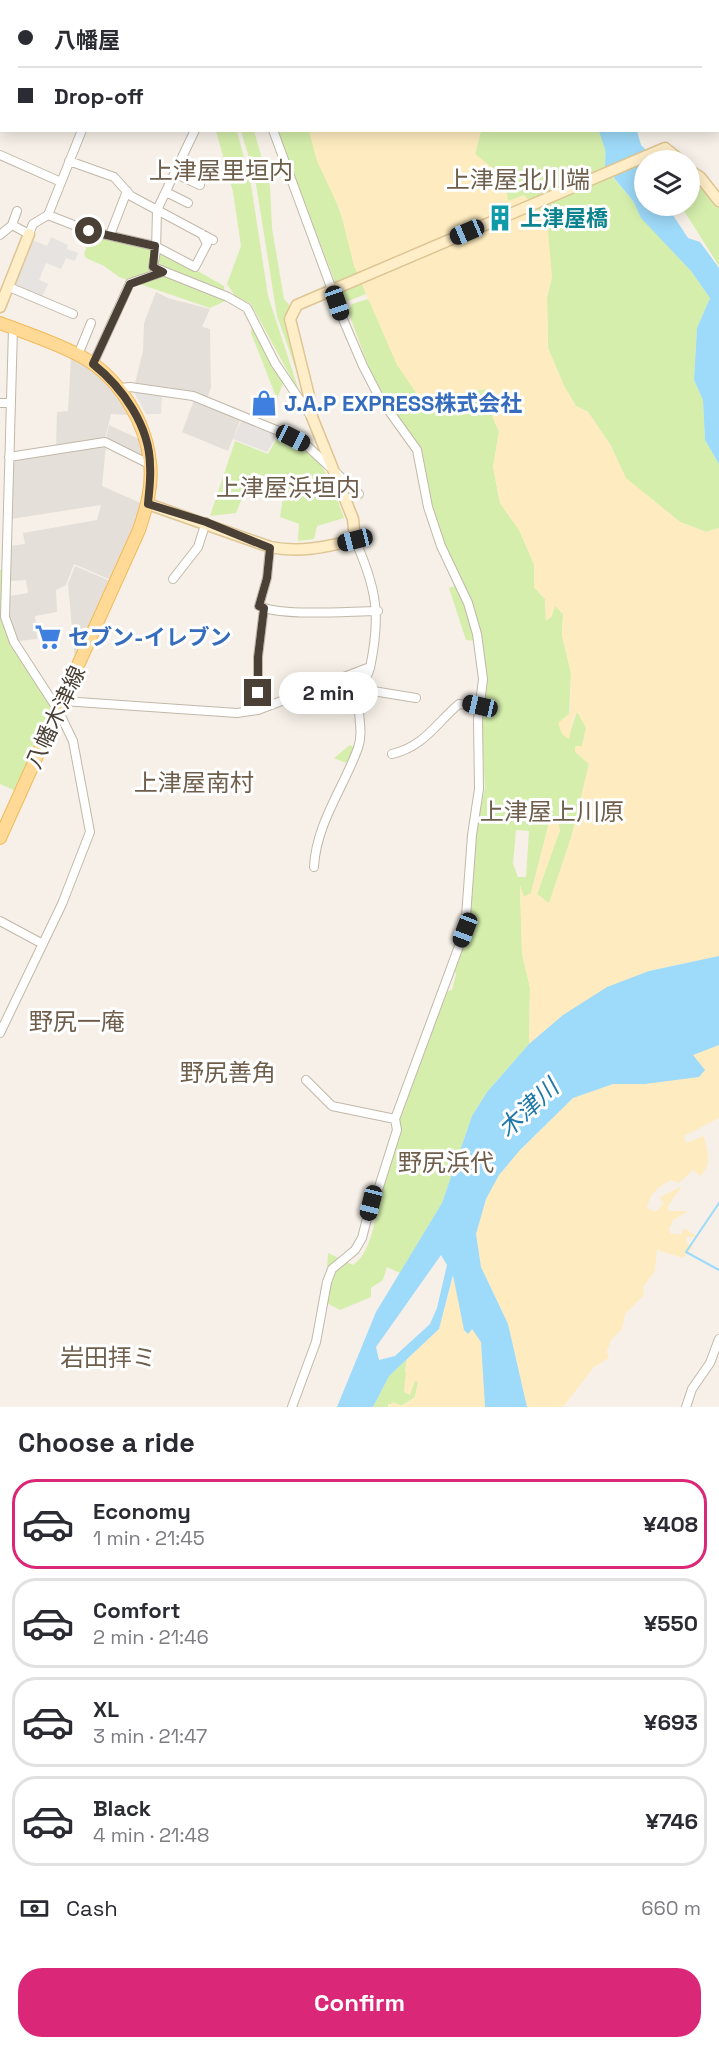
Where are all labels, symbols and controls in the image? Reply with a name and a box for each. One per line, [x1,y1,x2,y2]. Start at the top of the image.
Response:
text: 八幡屋 [54,26,120,54]
text: Drop-off [54,82,144,110]
map controls [634,150,700,216]
button: layers [634,150,700,216]
district label: 上津屋里垣内 [149,155,293,186]
district label: 上津屋北川端 [446,164,590,195]
building icon: 上津屋橋 [485,203,515,233]
place label: 上津屋橋 [520,204,608,232]
route start [75,217,102,244]
car [447,217,487,247]
car [323,283,351,323]
shop icon: J.A.P EXPRESS株式会社 [249,388,279,418]
place label: J.A.P EXPRESS株式会社 [284,389,522,417]
car [273,422,313,454]
district label: 上津屋浜垣内 [216,472,360,503]
car [335,527,375,553]
supermarket icon: セブン-イレブン [33,622,63,652]
place label: セブン-イレブン [68,623,232,651]
street label: 八幡木津線 [19,661,91,773]
callout: 2 min [279,672,378,714]
route end [244,679,271,706]
text: 2 min [303,680,354,706]
car [460,693,500,719]
district label: 上津屋南村 [134,767,254,798]
district label: 上津屋上川原 [480,796,624,827]
car [450,910,480,950]
district label: 野尻一庵 [29,1006,125,1037]
district label: 野尻善角 [180,1057,276,1088]
water label: 木津川 [491,1070,567,1144]
district label: 野尻浜代 [398,1147,494,1178]
car [358,1183,384,1223]
district label: 岩田拝ミ [60,1342,156,1373]
text: Choose a ride [18,1425,195,1460]
icon: car [21,1497,75,1551]
text: Economy [93,1497,191,1525]
text: ¥408 [643,1510,698,1538]
text: 1 min · 21:45 [93,1525,205,1551]
icon: car [21,1596,75,1650]
text: Comfort [93,1596,181,1624]
text: ¥550 [644,1609,698,1637]
text: 2 min · 21:46 [93,1624,209,1650]
icon: car [21,1695,75,1749]
text: XL [93,1695,119,1723]
text: ¥693 [644,1708,698,1736]
text: 3 min · 21:47 [93,1723,207,1749]
icon: car [21,1794,75,1848]
text: Black [93,1794,151,1822]
text: ¥746 [646,1807,698,1835]
text: 4 min · 21:48 [93,1822,209,1848]
icon: cash [18,1892,51,1925]
text: Cash [66,1894,118,1922]
text: 660 m [641,1895,701,1921]
button: Confirm [18,1968,701,2037]

